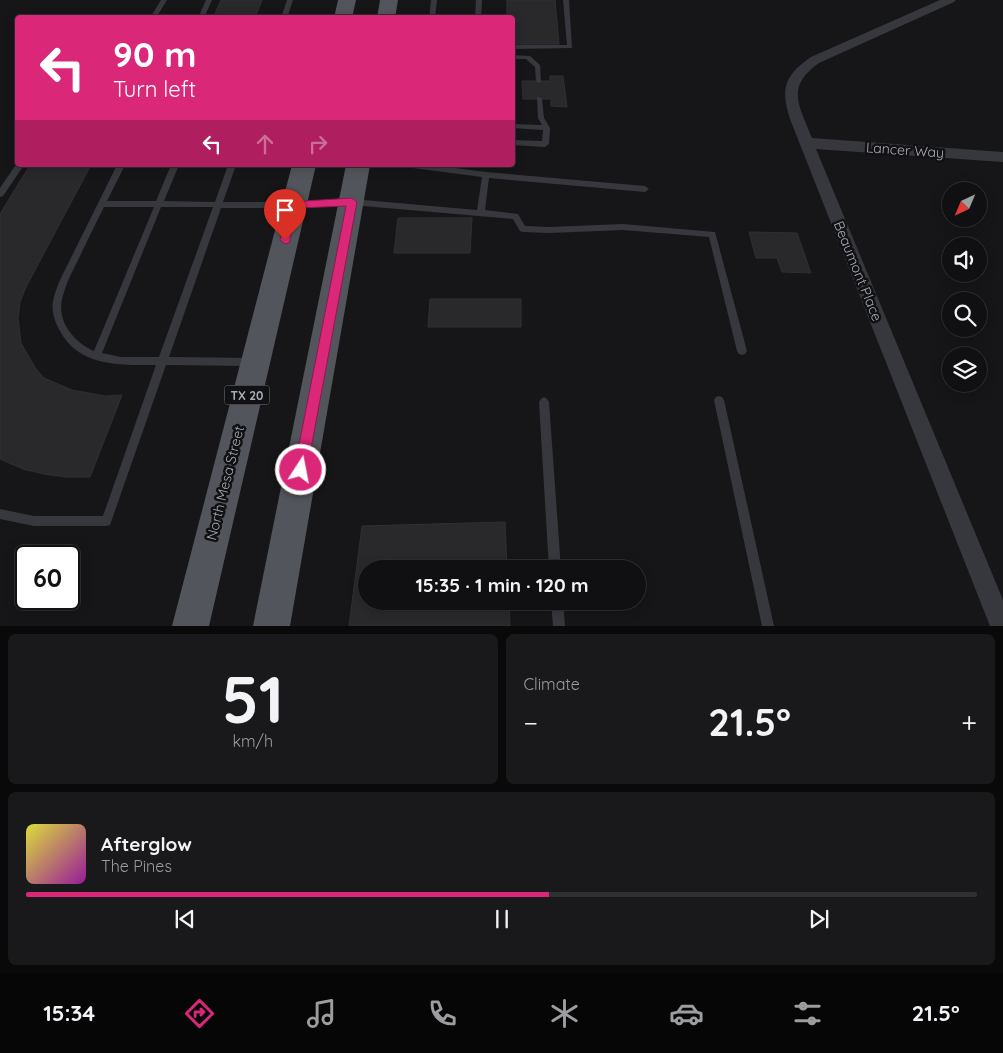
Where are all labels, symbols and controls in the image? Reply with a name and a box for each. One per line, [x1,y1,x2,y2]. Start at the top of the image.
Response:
text: 90 m [113,32,196,76]
icon: left [30,35,95,100]
text: Turn left [113,75,196,103]
icon: left [198,130,226,158]
icon: ahead [251,130,279,158]
icon: right [304,130,332,158]
street label: Lancer Way [865,138,945,162]
north arrow [942,182,988,228]
map controls [942,182,987,392]
pin [264,189,306,240]
icon: arrive [271,196,299,224]
street label: Beaumont Place [830,218,886,324]
button: sound [942,237,987,282]
button: search [942,292,987,337]
button: layers [942,347,987,392]
road number: TX 20 [224,386,270,404]
street label: North Mesa Street [202,424,248,542]
position arrow [274,443,326,495]
speed limit sign: 60 [15,545,80,610]
text: 15:35 · 1 min · 120 m [415,573,589,597]
text: 51 [221,658,284,739]
text: Climate [524,674,580,694]
text: 21.5° [708,698,791,746]
text: − [524,705,538,740]
text: + [961,705,977,740]
text: km/h [232,731,273,751]
text: Afterglow [101,832,192,856]
text: The Pines [101,856,172,876]
icon: previous [171,905,199,933]
icon: pause [488,905,516,933]
icon: next [805,905,833,933]
icon: directions [182,996,217,1031]
icon: music [304,996,339,1031]
icon: phone [425,996,460,1031]
icon: climate [547,996,582,1031]
icon: car [669,996,704,1031]
icon: filters [790,996,825,1031]
text: 15:34 [43,999,95,1027]
text: 21.5° [912,999,960,1027]

